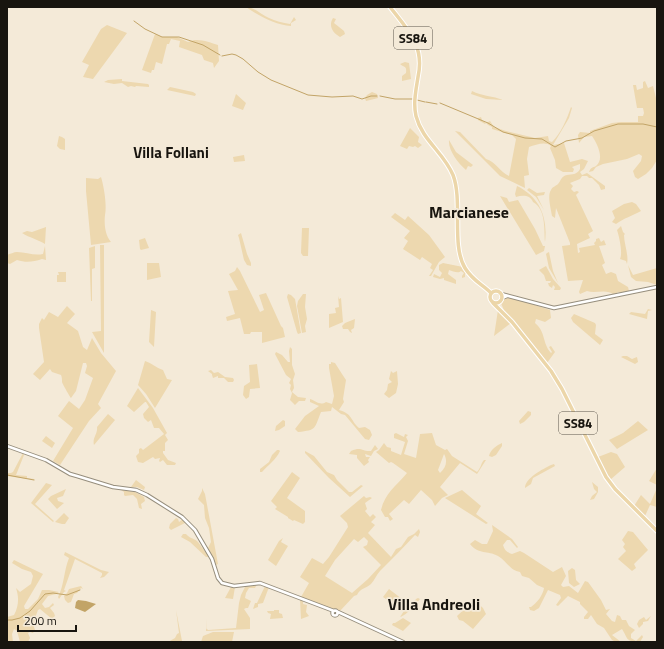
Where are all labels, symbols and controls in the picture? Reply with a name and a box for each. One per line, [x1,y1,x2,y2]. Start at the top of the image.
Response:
road number: SS84 [394,27,432,49]
district label: Villa Follani [133,141,209,164]
district label: Marcianese [429,200,509,224]
road number: SS84 [559,412,597,434]
district label: Villa Andreoli [388,592,480,616]
scale bar [18,607,76,633]
text: 200 m [24,611,57,630]

